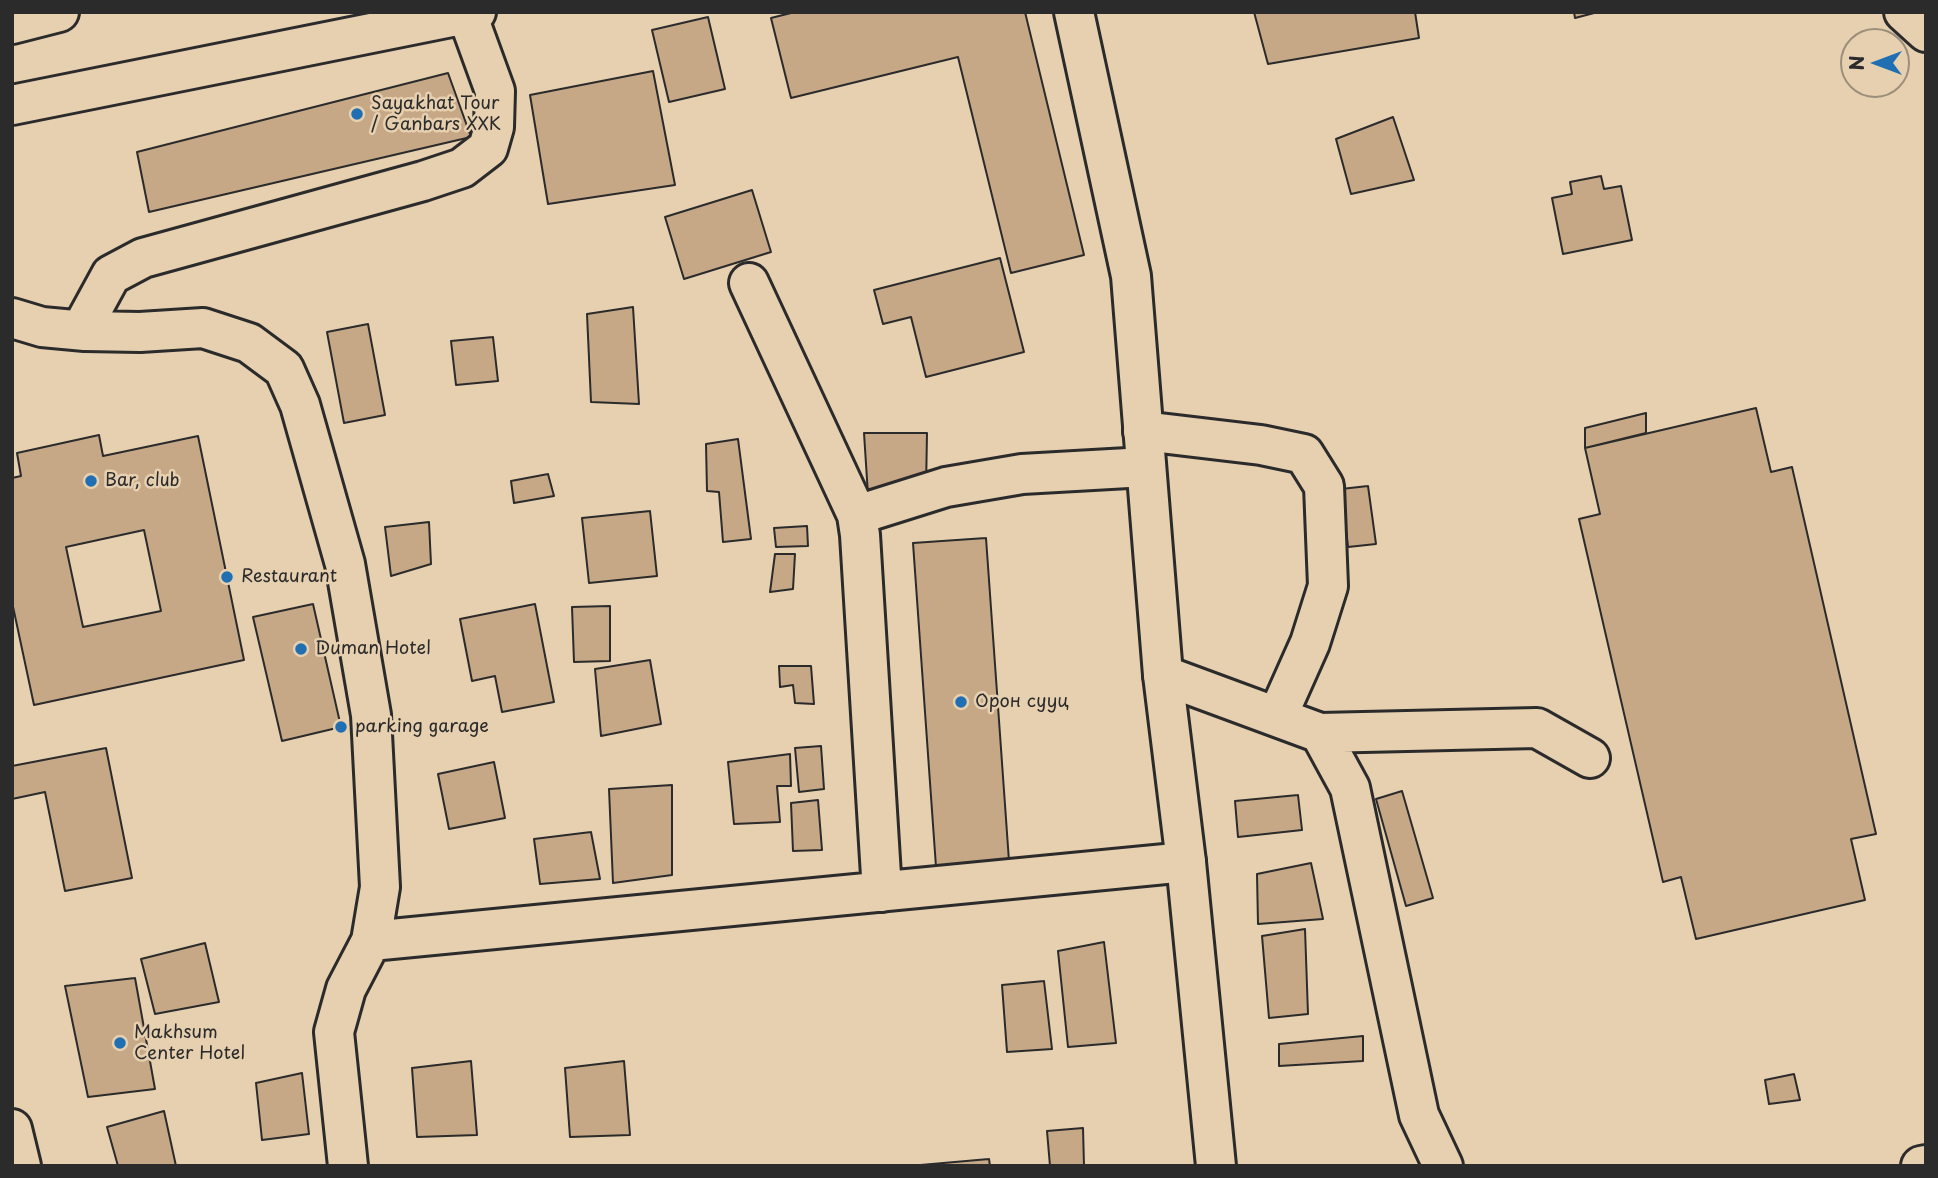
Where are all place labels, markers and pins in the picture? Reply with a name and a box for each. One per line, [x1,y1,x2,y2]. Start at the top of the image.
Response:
place label: Sayakhat Tour / Ganbars XXK [371,93,501,136]
marker: Sayakhat Tour / Ganbars XXK [349,106,365,122]
place label: Bar, club [105,470,180,492]
marker: Bar, club [83,473,99,489]
place label: Restaurant [241,566,337,588]
marker: Restaurant [219,569,235,585]
place label: Duman Hotel [315,638,431,660]
marker: Duman Hotel [293,641,309,657]
place label: Орон сууц [975,691,1069,713]
marker: Орон сууц [953,694,969,710]
place label: parking garage [355,716,489,738]
marker: parking garage [333,719,349,735]
place label: Makhsum Center Hotel [134,1022,245,1064]
marker: Makhsum Center Hotel [112,1035,128,1051]

